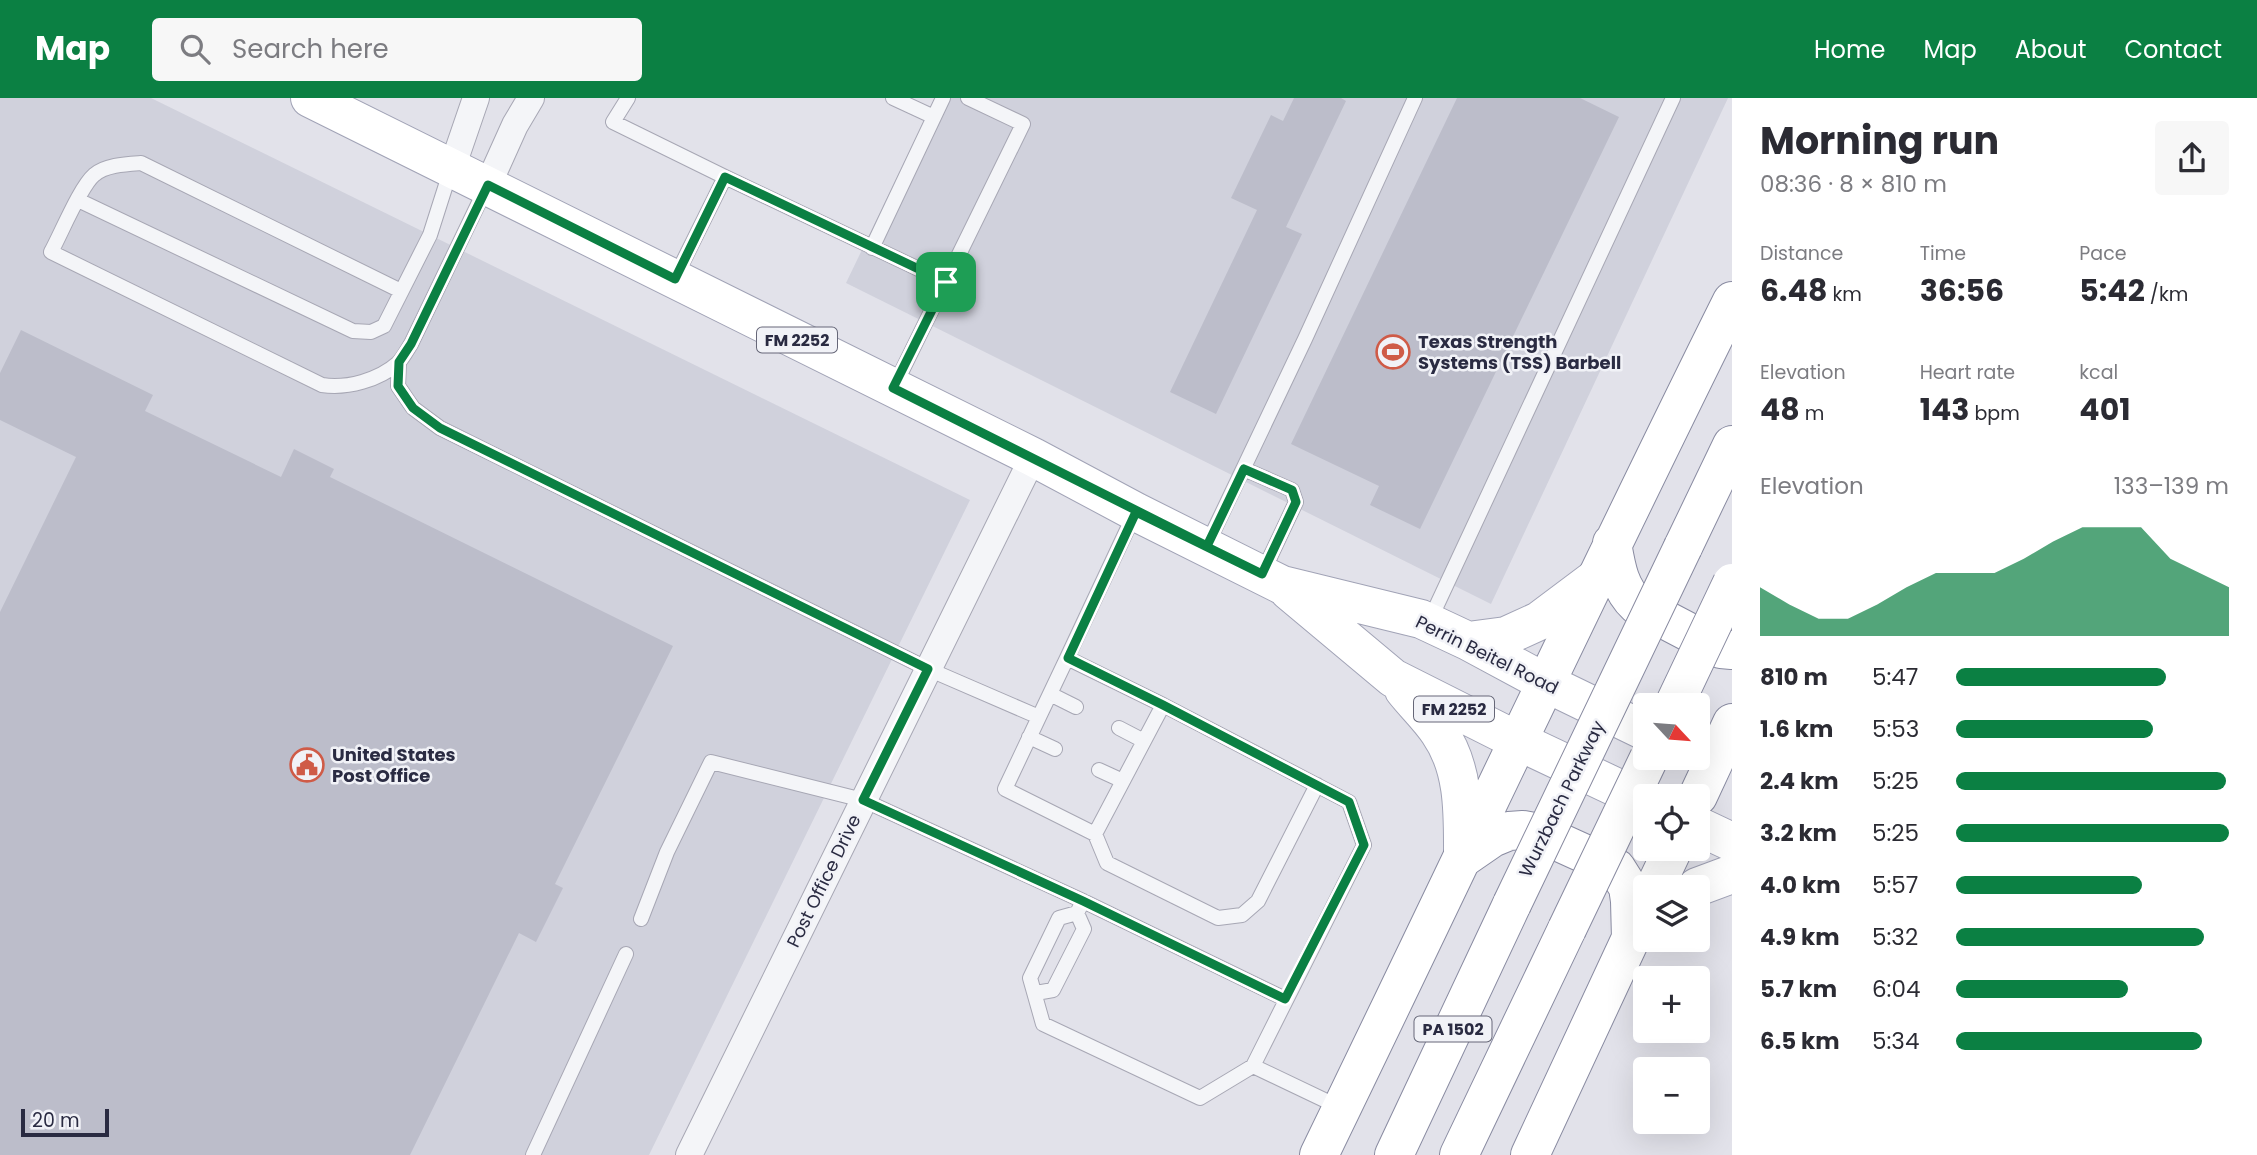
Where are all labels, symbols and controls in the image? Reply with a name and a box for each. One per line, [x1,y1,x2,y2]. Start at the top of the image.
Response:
search box [152,18,642,81]
text: Map [35,25,110,72]
icon: search [176,30,214,68]
text: Search here [232,31,389,67]
text: Home [1814,33,1886,66]
text: Map [1924,33,1977,66]
text: About [2015,33,2086,66]
text: Contact [2124,33,2222,66]
text: Morning run [1760,114,1999,167]
button: share [2155,121,2229,195]
text: 08:36 · 8 × 810 m [1760,168,1947,200]
text: Distance [1760,240,1843,267]
text: Time [1920,240,1966,267]
text: Pace [2079,240,2127,267]
pin [916,252,976,312]
icon: arrive [927,263,965,301]
text: 6.48 [1760,269,1827,312]
text: 36:56 [1920,269,2004,312]
text: 5:42 [2079,269,2145,312]
text: km [1827,281,1862,308]
text: /km [2145,281,2188,308]
road number: FM 2252 [757,328,837,352]
place label: Texas Strength Systems (TSS) Barbell [1418,329,1621,375]
sports icon: Texas Strength Systems (TSS) Barbell [1374,333,1412,371]
text: Elevation [1760,359,1846,386]
text: Heart rate [1920,359,2015,386]
text: kcal [2079,359,2118,386]
text: 48 [1760,388,1800,431]
text: 143 [1920,388,1969,431]
text: 401 [2079,388,2130,431]
text: m [1800,400,1824,427]
text: bpm [1969,400,2020,427]
text: Elevation [1760,470,1864,502]
text: 133–139 m [2114,470,2229,502]
street label: Perrin Beitel Road [1412,609,1563,700]
text: 810 m [1760,661,1828,693]
text: 5:47 [1872,661,1918,693]
north arrow [1633,693,1710,770]
map controls [1633,693,1710,1134]
road number: FM 2252 [1414,696,1494,722]
text: 1.6 km [1760,713,1833,745]
text: 5:53 [1872,713,1919,745]
street label: Wurzbach Parkway [1513,716,1610,881]
place label: United States Post Office [332,742,456,788]
public building icon: United States Post Office [288,746,326,784]
text: 2.4 km [1760,765,1839,797]
text: 5:25 [1872,765,1919,797]
button: locate [1633,784,1710,861]
street label: Post Office Drive [781,810,867,951]
text: 3.2 km [1760,817,1837,849]
text: 5:25 [1872,817,1919,849]
text: 4.0 km [1760,869,1841,901]
text: 5:57 [1872,869,1918,901]
button: layers [1633,875,1710,952]
text: 4.9 km [1760,921,1840,953]
text: 5:32 [1872,921,1918,953]
button: + [1633,966,1710,1043]
text: 5.7 km [1760,973,1837,1005]
text: 6:04 [1872,973,1920,1005]
road number: PA 1502 [1414,1016,1492,1042]
text: 6.5 km [1760,1025,1840,1057]
text: 5:34 [1872,1025,1919,1057]
button: − [1633,1057,1710,1134]
scale bar [21,1106,108,1138]
text: 20 m [32,1107,80,1134]

